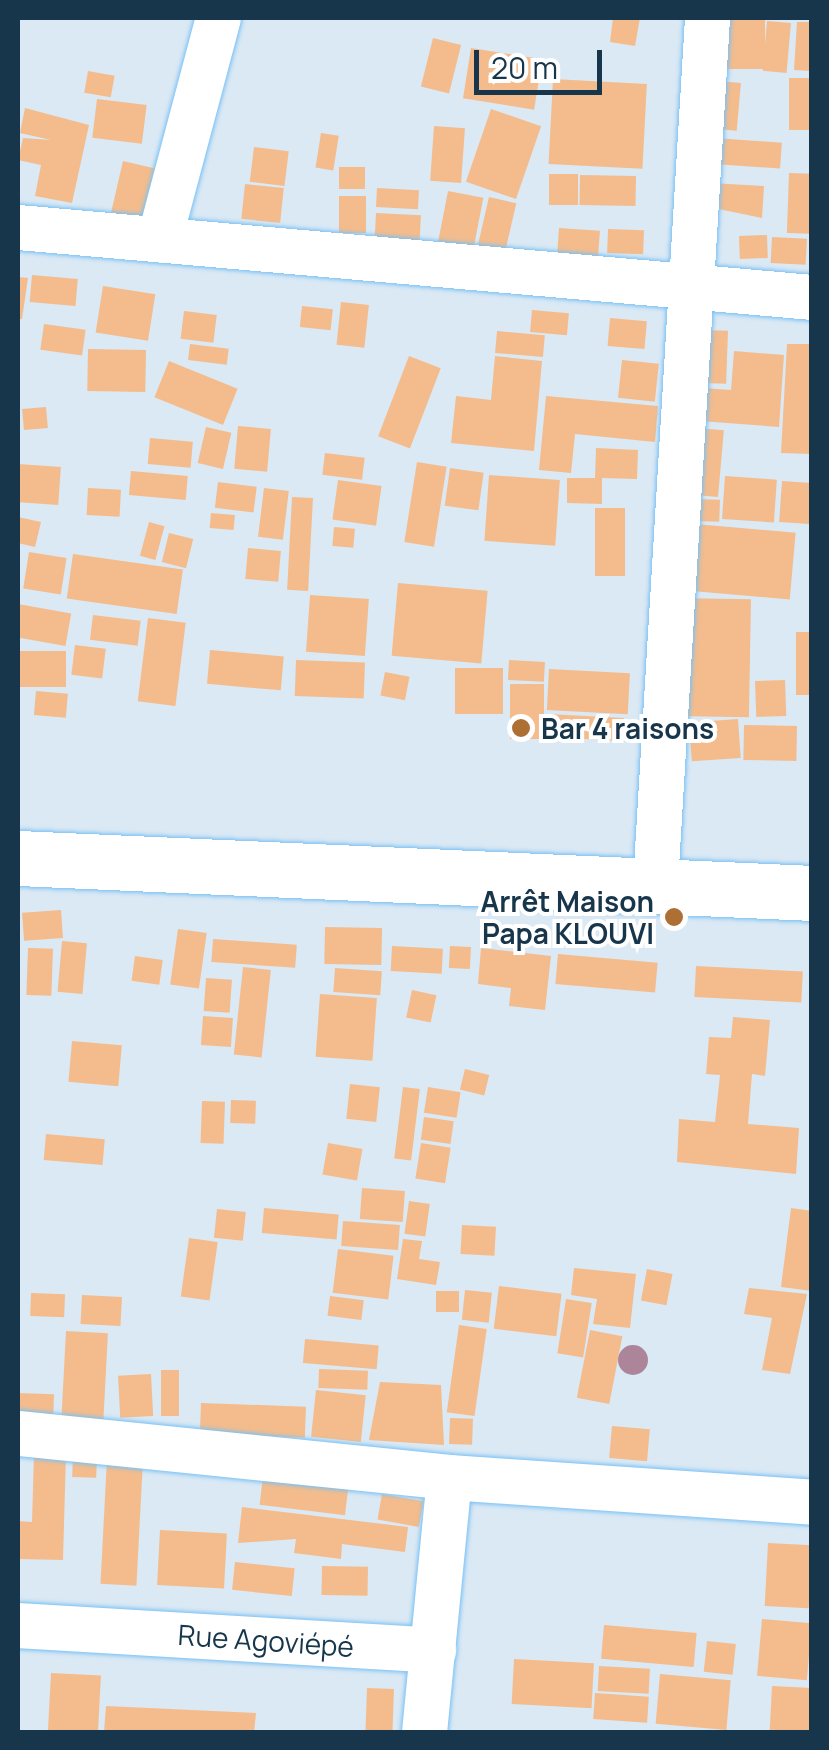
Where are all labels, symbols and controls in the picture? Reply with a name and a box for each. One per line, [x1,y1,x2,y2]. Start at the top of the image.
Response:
scale bar [479,30,606,92]
text: 20 m [491,47,558,88]
place label: Bar 4 raisons [541,711,714,745]
marker: Bar 4 raisons [510,717,532,739]
place label: Arrêt Maison Papa KLOUVI [480,884,654,950]
marker: Arrêt Maison Papa KLOUVI [663,906,685,928]
street label: Rue Agoviépé [177,1617,355,1663]

